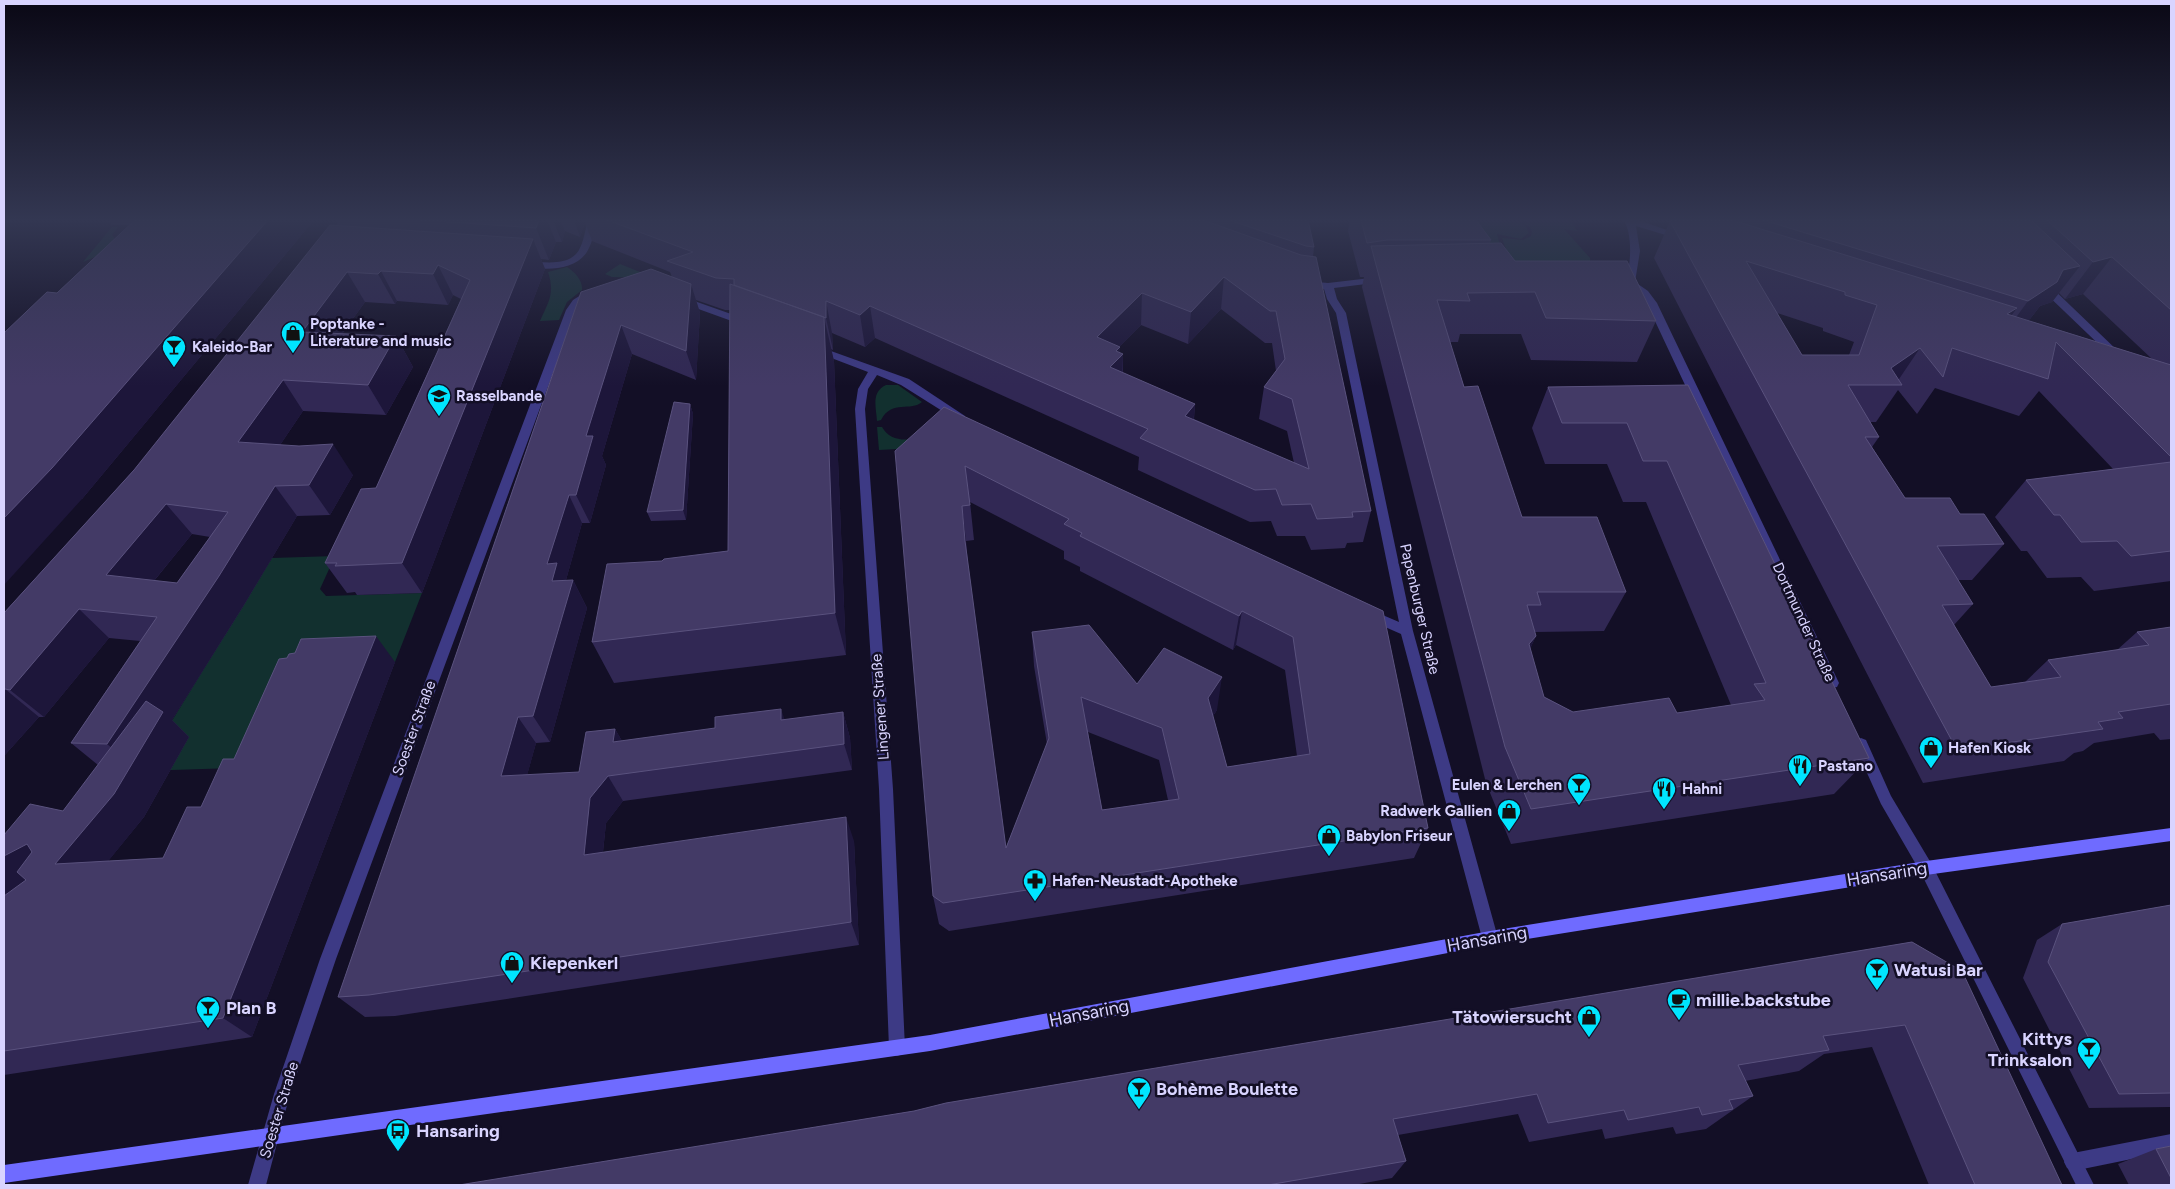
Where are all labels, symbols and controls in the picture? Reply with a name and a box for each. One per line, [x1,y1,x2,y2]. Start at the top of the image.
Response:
place label: Poptanke - Literature and music [310,315,452,350]
shop icon: Poptanke - Literature and music [280,320,306,354]
bar icon: Kaleido-Bar [161,334,187,368]
place label: Kaleido-Bar [192,338,272,356]
school or university icon: Rasselbande [426,383,452,417]
place label: Rasselbande [456,387,543,405]
street label: Papenburger Straße [1396,542,1444,676]
street label: Dortmunder Straße [1769,560,1839,684]
street label: Lingener Straße [867,653,893,761]
street label: Soester Straße [388,678,440,778]
shop icon: Hafen Kiosk [1918,735,1944,769]
place label: Hafen Kiosk [1948,739,2031,757]
restaurant icon: Pastano [1787,753,1813,787]
place label: Pastano [1818,757,1873,775]
bar icon: Eulen & Lerchen [1566,772,1592,806]
place label: Eulen & Lerchen [1452,776,1562,794]
restaurant icon: Hahni [1651,776,1677,810]
place label: Hahni [1682,780,1722,798]
shop icon: Radwerk Gallien [1496,798,1522,832]
place label: Radwerk Gallien [1380,802,1492,820]
shop icon: Babylon Friseur [1316,823,1342,857]
place label: Babylon Friseur [1346,827,1453,845]
street label: Hansaring [1845,857,1929,891]
pharmacy icon: Hafen-Neustadt-Apotheke [1022,868,1048,902]
place label: Hafen-Neustadt-Apotheke [1052,872,1238,890]
street label: Hansaring [1445,921,1529,957]
shop icon: Kiepenkerl [499,950,525,984]
place label: Kiepenkerl [530,952,618,974]
bar icon: Watusi Bar [1864,957,1890,991]
place label: Watusi Bar [1894,959,1983,981]
cafe icon: millie.backstube [1666,987,1692,1021]
place label: millie.backstube [1696,989,1831,1011]
street label: Hansaring [1047,994,1131,1032]
bar icon: Plan B [195,995,221,1029]
place label: Plan B [226,997,276,1019]
shop icon: Tätowiersucht [1576,1004,1602,1038]
place label: Tätowiersucht [1452,1006,1572,1028]
place label: Kittys Trinksalon [1988,1028,2073,1071]
bar icon: Kittys Trinksalon [2076,1036,2102,1070]
street label: Soester Straße [256,1060,302,1160]
bar icon: Bohème Boulette [1126,1076,1152,1110]
place label: Bohème Boulette [1156,1078,1298,1100]
bus stop icon: Hansaring [385,1118,411,1152]
place label: Hansaring [416,1120,500,1142]

